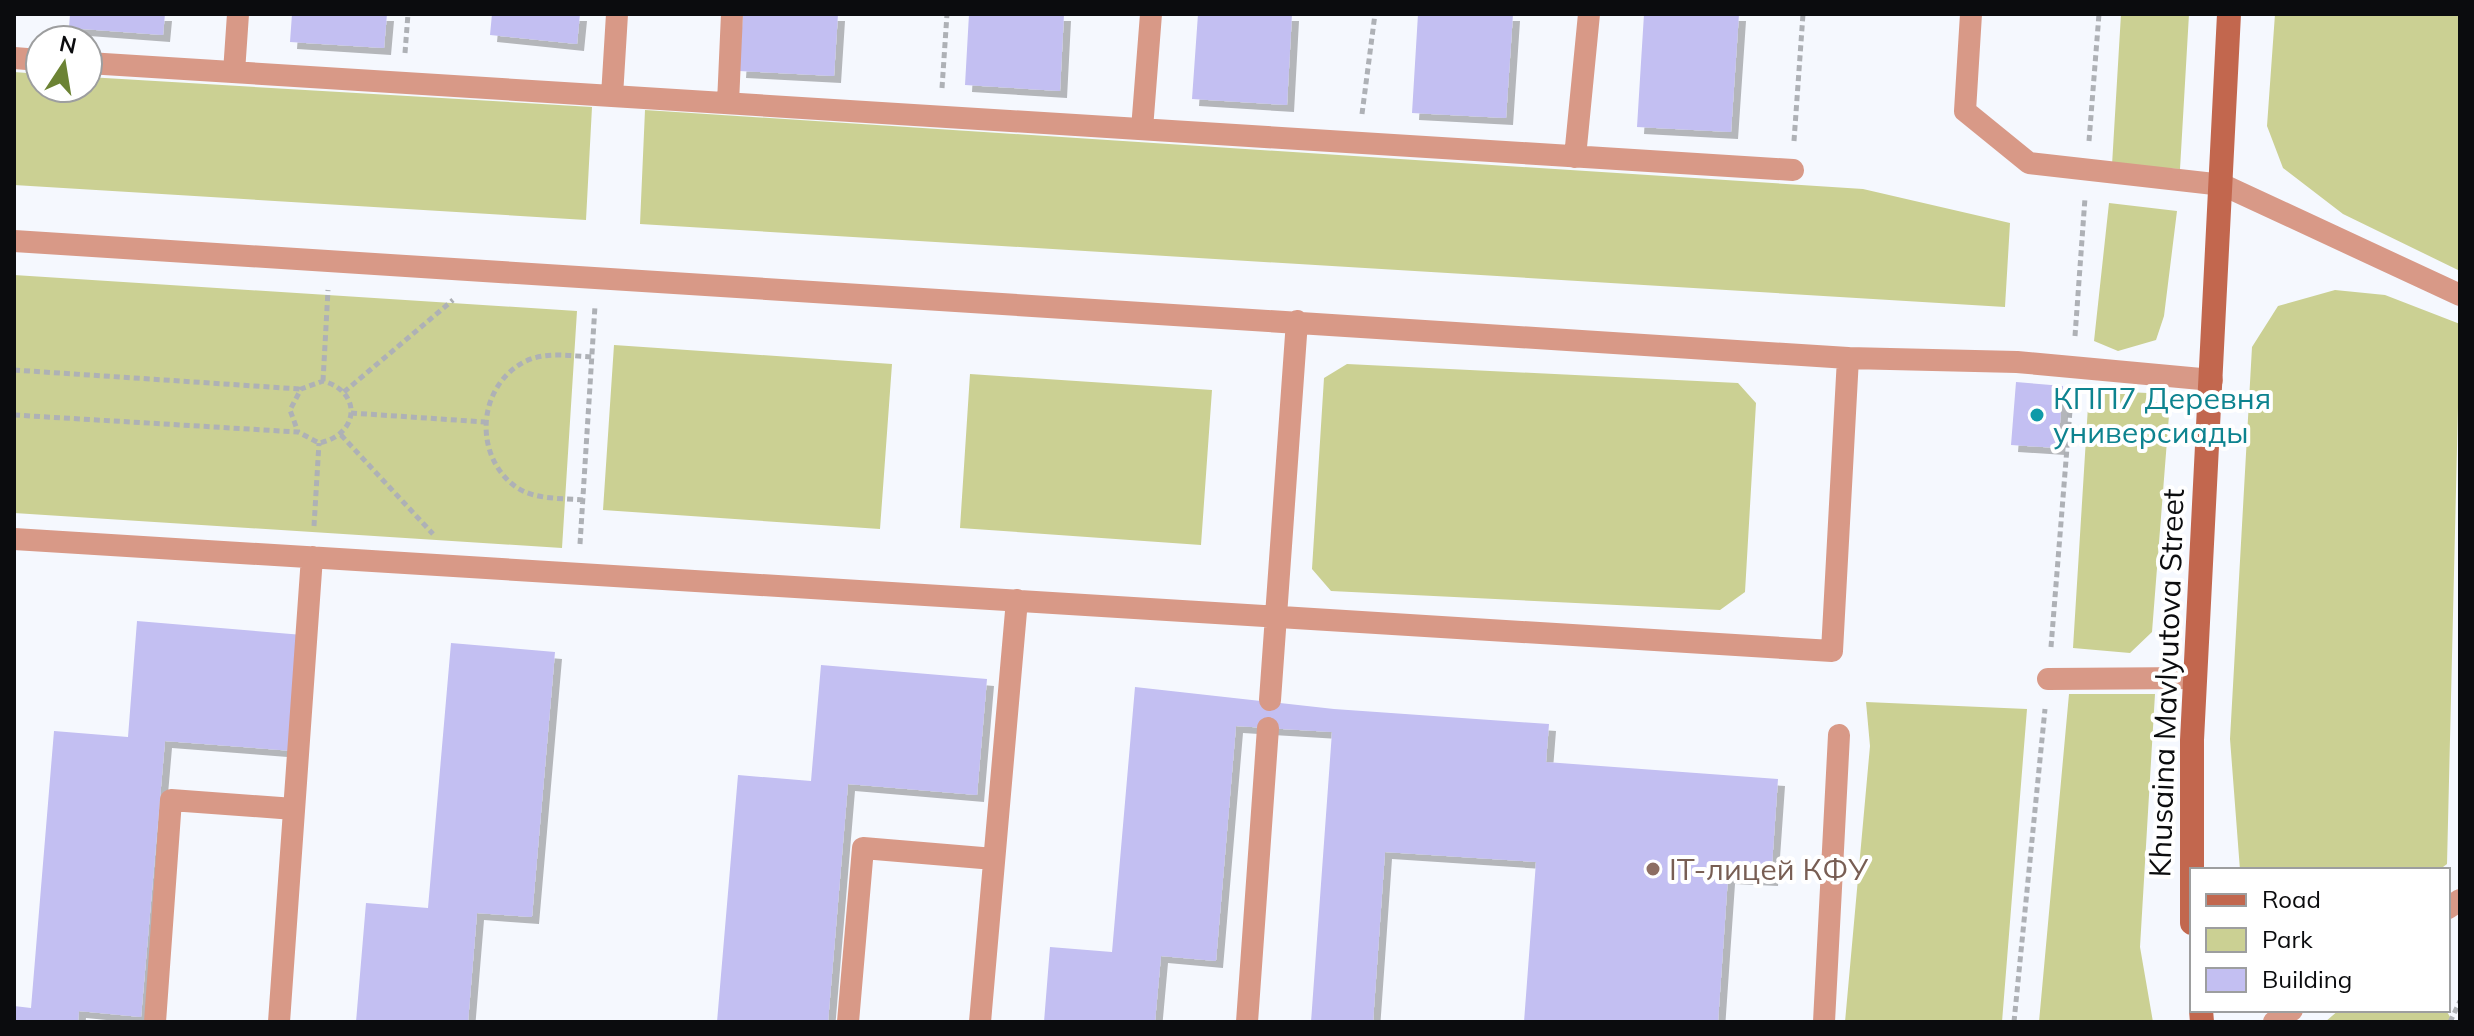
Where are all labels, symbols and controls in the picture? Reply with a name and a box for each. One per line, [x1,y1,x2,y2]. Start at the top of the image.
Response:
north arrow [24,24,104,104]
text: N [57,29,79,60]
place label: КПП7 Деревня универсиады [2053,379,2271,451]
marker: КПП7 Деревня универсиады [2028,406,2046,424]
street label: Khusaina Mavlyutova Street [2140,488,2192,878]
place label: IT-лицей КФУ [1669,850,1868,888]
marker: IT-лицей КФУ [1644,860,1662,878]
legend [2190,868,2450,1012]
text: Road [2262,884,2321,914]
text: Park [2262,924,2313,954]
text: Building [2262,964,2352,994]

